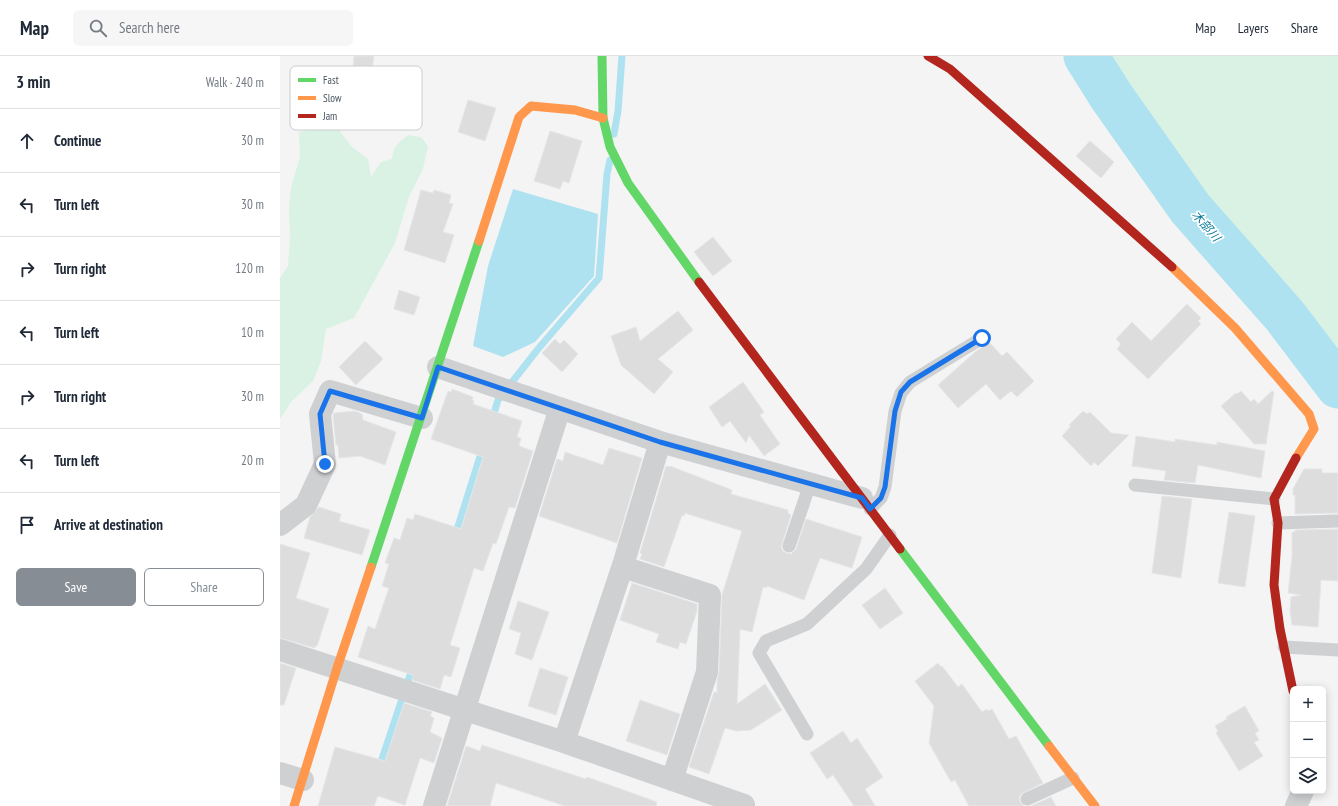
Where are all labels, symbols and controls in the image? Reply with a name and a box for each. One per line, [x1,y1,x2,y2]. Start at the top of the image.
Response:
search box [73,10,353,46]
text: Map [20,16,49,40]
icon: search [87,17,109,39]
text: Search here [119,18,180,37]
text: Map [1195,19,1216,37]
text: Layers [1238,19,1269,37]
text: Share [1291,19,1318,37]
legend [290,66,422,130]
text: 3 min [16,71,50,93]
text: Fast [323,73,339,87]
text: Walk · 240 m [206,74,264,91]
text: Slow [323,91,342,105]
text: Jam [322,109,337,123]
icon: ahead [16,130,38,152]
text: Continue [54,131,101,150]
text: 30 m [241,132,264,149]
icon: left [16,194,38,216]
text: Turn left [54,195,99,214]
text: 30 m [241,196,264,213]
water label: 木部川 [1189,207,1225,246]
icon: right [16,258,38,280]
text: Turn right [54,259,106,278]
text: 120 m [235,260,264,277]
icon: left [16,322,38,344]
text: Turn left [54,323,99,342]
text: 10 m [241,324,264,341]
route start [973,329,991,347]
icon: right [16,386,38,408]
text: Turn right [54,387,106,406]
text: 30 m [241,388,264,405]
icon: left [16,450,38,472]
text: Turn left [54,451,99,470]
text: 20 m [241,452,264,469]
route end [316,455,334,473]
icon: arrive [16,514,38,536]
text: Arrive at destination [54,515,163,534]
button: Save [16,568,136,606]
button: Share [144,568,264,606]
map controls [1290,686,1326,794]
button: + [1290,686,1326,722]
button: − [1290,722,1326,758]
button: layers [1290,758,1326,794]

